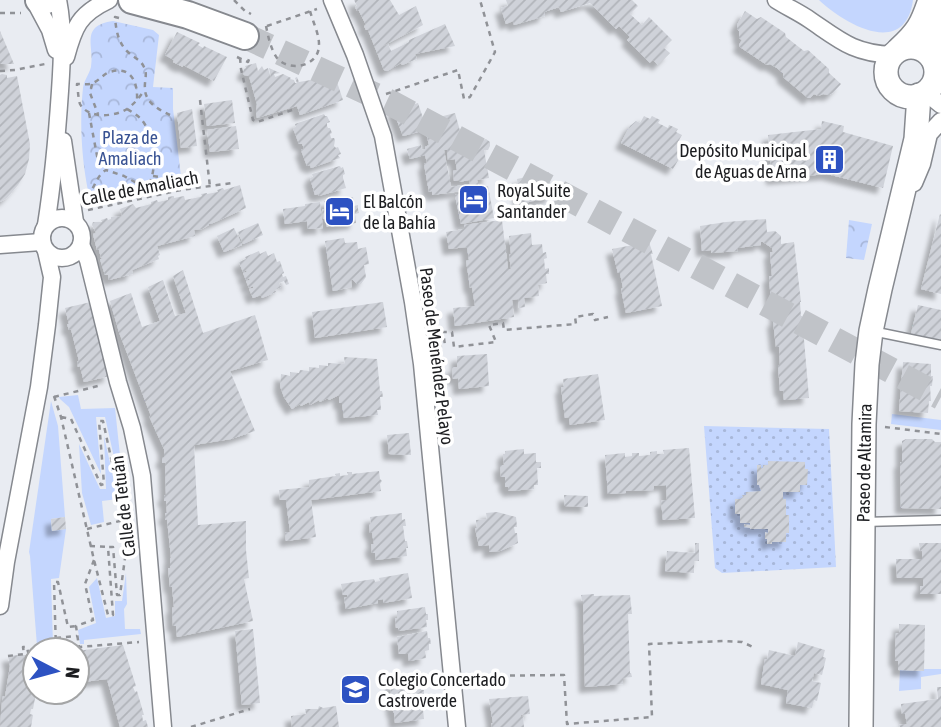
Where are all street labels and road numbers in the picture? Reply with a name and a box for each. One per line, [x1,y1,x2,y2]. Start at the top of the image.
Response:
street label: Calle de Amaliach [80,166,200,210]
street label: Paseo de Menéndez Pelayo [416,266,458,446]
street label: Paseo de Altamira [852,403,876,523]
street label: Calle de Tetuán [106,454,140,558]

